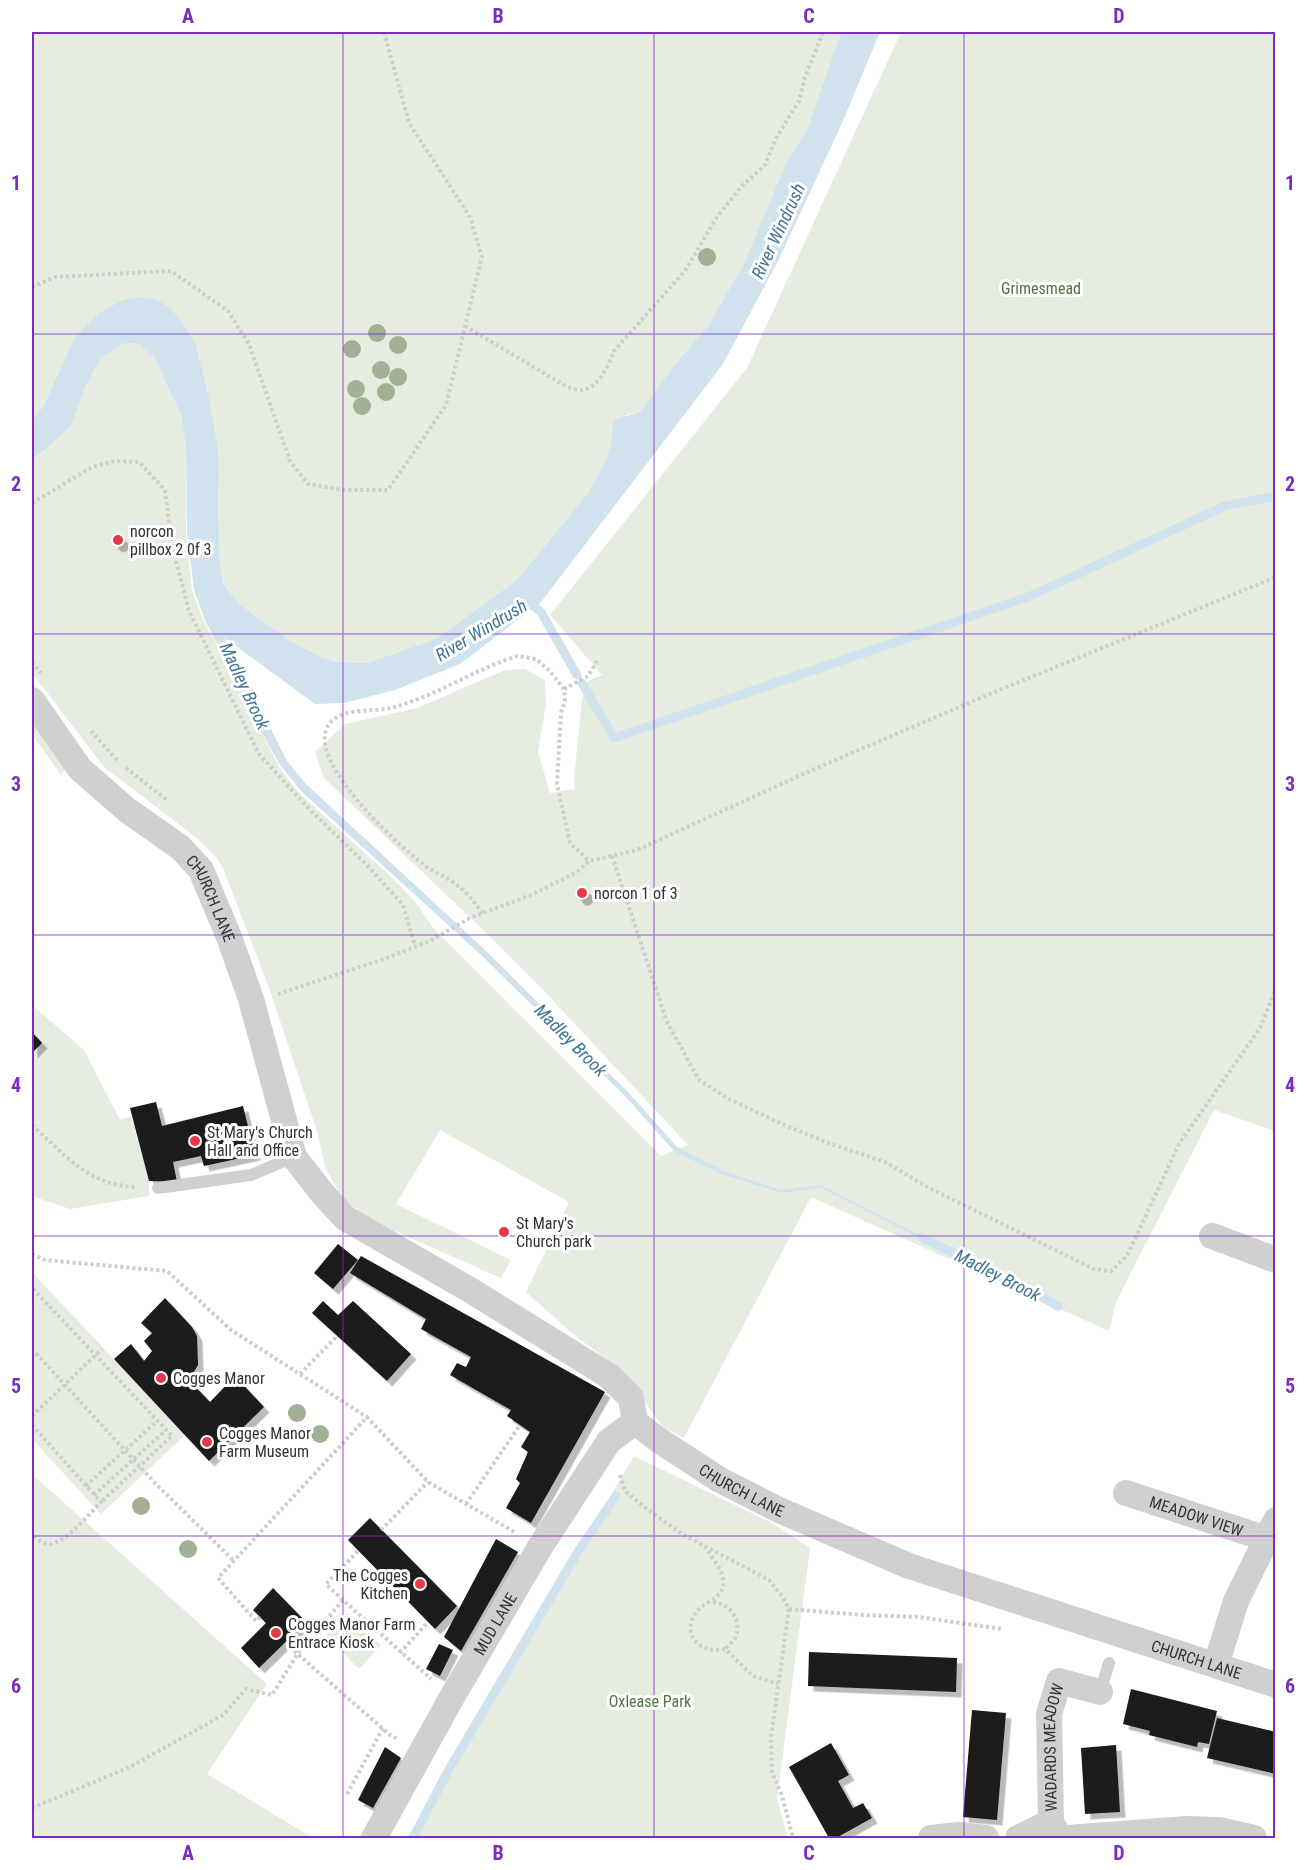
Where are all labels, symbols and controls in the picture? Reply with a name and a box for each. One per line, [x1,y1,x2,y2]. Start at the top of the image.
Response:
text: A [182,4,194,28]
text: B [492,4,504,28]
text: C [803,4,815,28]
text: D [1113,4,1125,28]
text: 1 [11,171,21,195]
text: 1 [1285,171,1295,195]
water label: River Windrush [747,180,809,282]
park label: Grimesmead [1001,279,1081,298]
text: 2 [11,472,21,496]
text: 2 [1285,472,1295,496]
place label: norcon pillbox 2 0f 3 [130,522,211,559]
marker: norcon pillbox 2 0f 3 [111,533,125,547]
water label: River Windrush [432,595,530,665]
water label: Madley Brook [216,639,275,734]
text: 3 [11,772,21,796]
text: 3 [1285,772,1295,796]
street label: CHURCH LANE [182,851,239,944]
place label: norcon 1 of 3 [594,884,678,903]
marker: norcon 1 of 3 [575,886,589,900]
water label: Madley Brook [530,999,612,1081]
text: 4 [11,1073,21,1097]
text: 4 [1285,1073,1295,1097]
place label: St Mary's Church Hall and Office [207,1123,313,1160]
marker: St Mary's Church Hall and Office [188,1134,202,1148]
place label: St Mary's Church park [516,1214,592,1251]
marker: St Mary's Church park [497,1225,511,1239]
water label: Madley Brook [951,1244,1046,1306]
place label: Cogges Manor [173,1369,265,1388]
marker: Cogges Manor [154,1371,168,1385]
text: 5 [11,1374,21,1398]
text: 5 [1285,1374,1295,1398]
place label: Cogges Manor Farm Museum [219,1424,311,1461]
marker: Cogges Manor Farm Museum [200,1435,214,1449]
street label: CHURCH LANE [696,1459,787,1521]
street label: MEADOW VIEW [1147,1492,1245,1540]
place label: The Cogges Kitchen [333,1566,408,1603]
marker: The Cogges Kitchen [413,1577,427,1591]
street label: MUD LANE [469,1589,521,1658]
place label: Cogges Manor Farm Entrace Kiosk [288,1615,415,1652]
marker: Cogges Manor Farm Entrace Kiosk [269,1626,283,1640]
street label: CHURCH LANE [1149,1636,1244,1683]
text: 6 [11,1674,21,1698]
text: 6 [1285,1674,1295,1698]
street label: WADARDS MEADOW [1039,1681,1067,1812]
park label: Oxlease Park [609,1692,692,1711]
text: A [182,1841,194,1865]
text: B [492,1841,504,1865]
text: C [803,1841,815,1865]
text: D [1113,1841,1125,1865]

